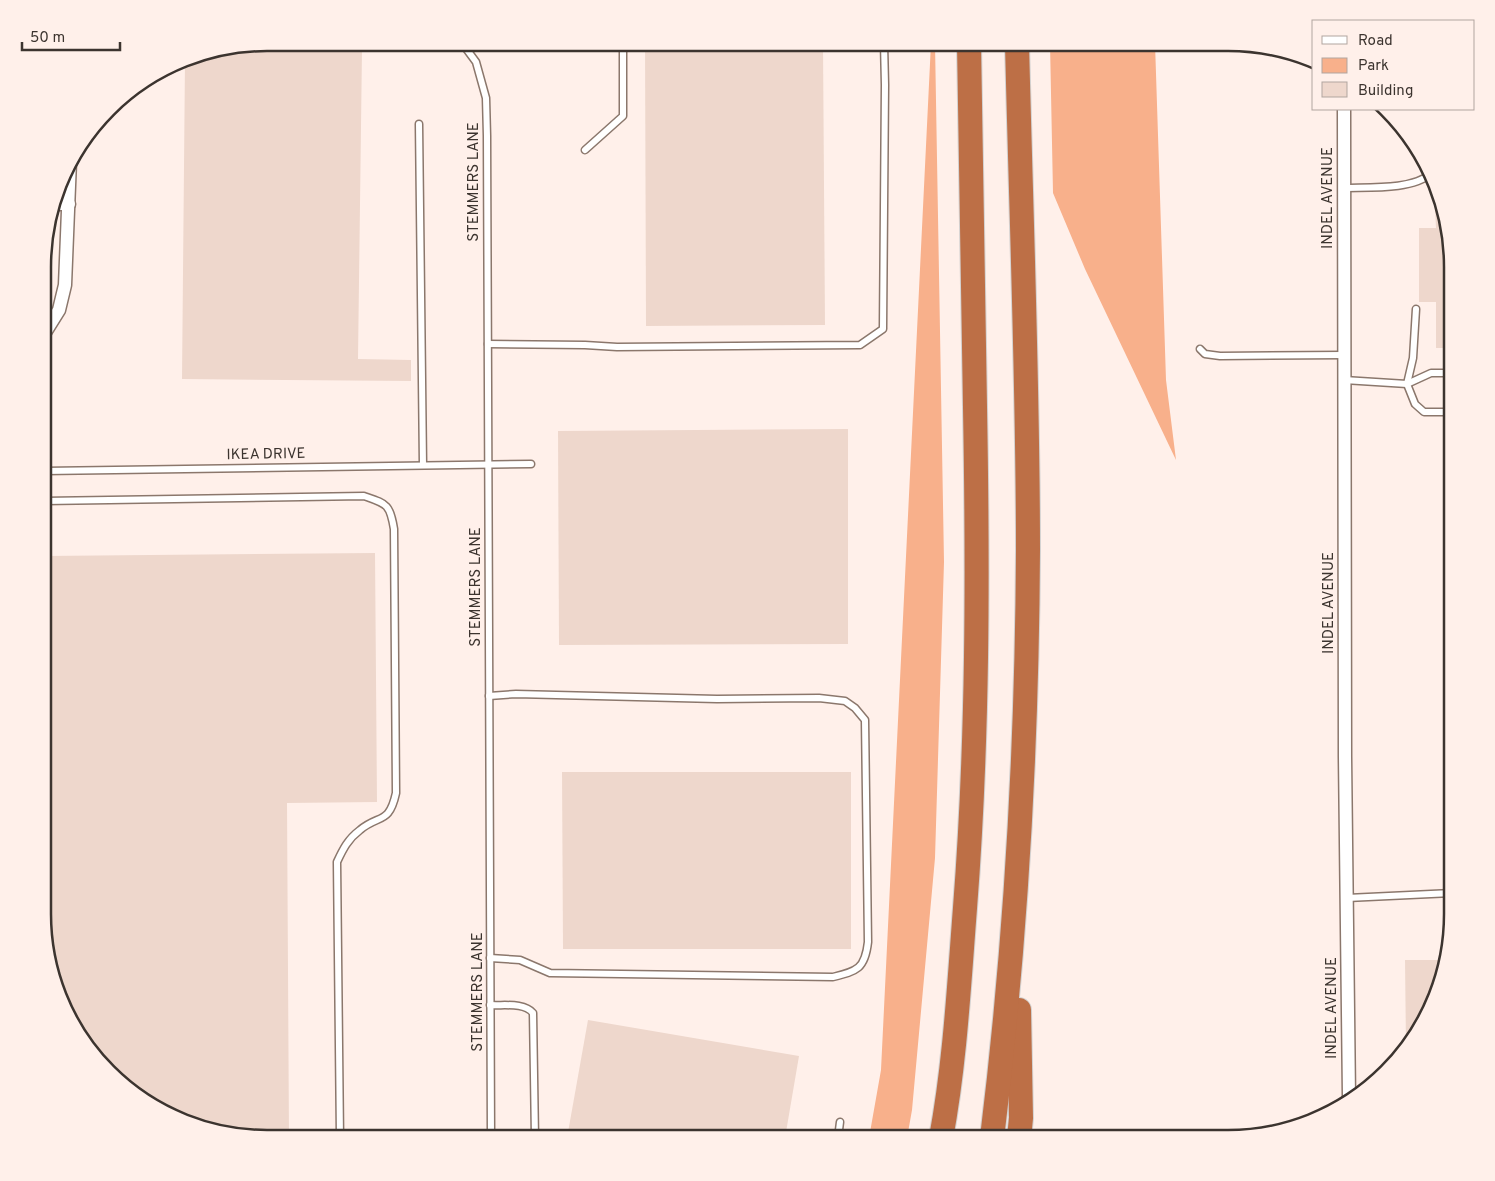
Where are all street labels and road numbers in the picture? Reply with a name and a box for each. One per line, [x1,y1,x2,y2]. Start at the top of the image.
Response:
street label: STEMMERS LANE [465,122,484,242]
street label: INDEL AVENUE [1319,147,1338,249]
street label: IKEA DRIVE [226,445,306,465]
street label: STEMMERS LANE [467,527,486,647]
street label: INDEL AVENUE [1320,552,1339,654]
street label: STEMMERS LANE [469,932,488,1052]
street label: INDEL AVENUE [1323,957,1342,1059]

